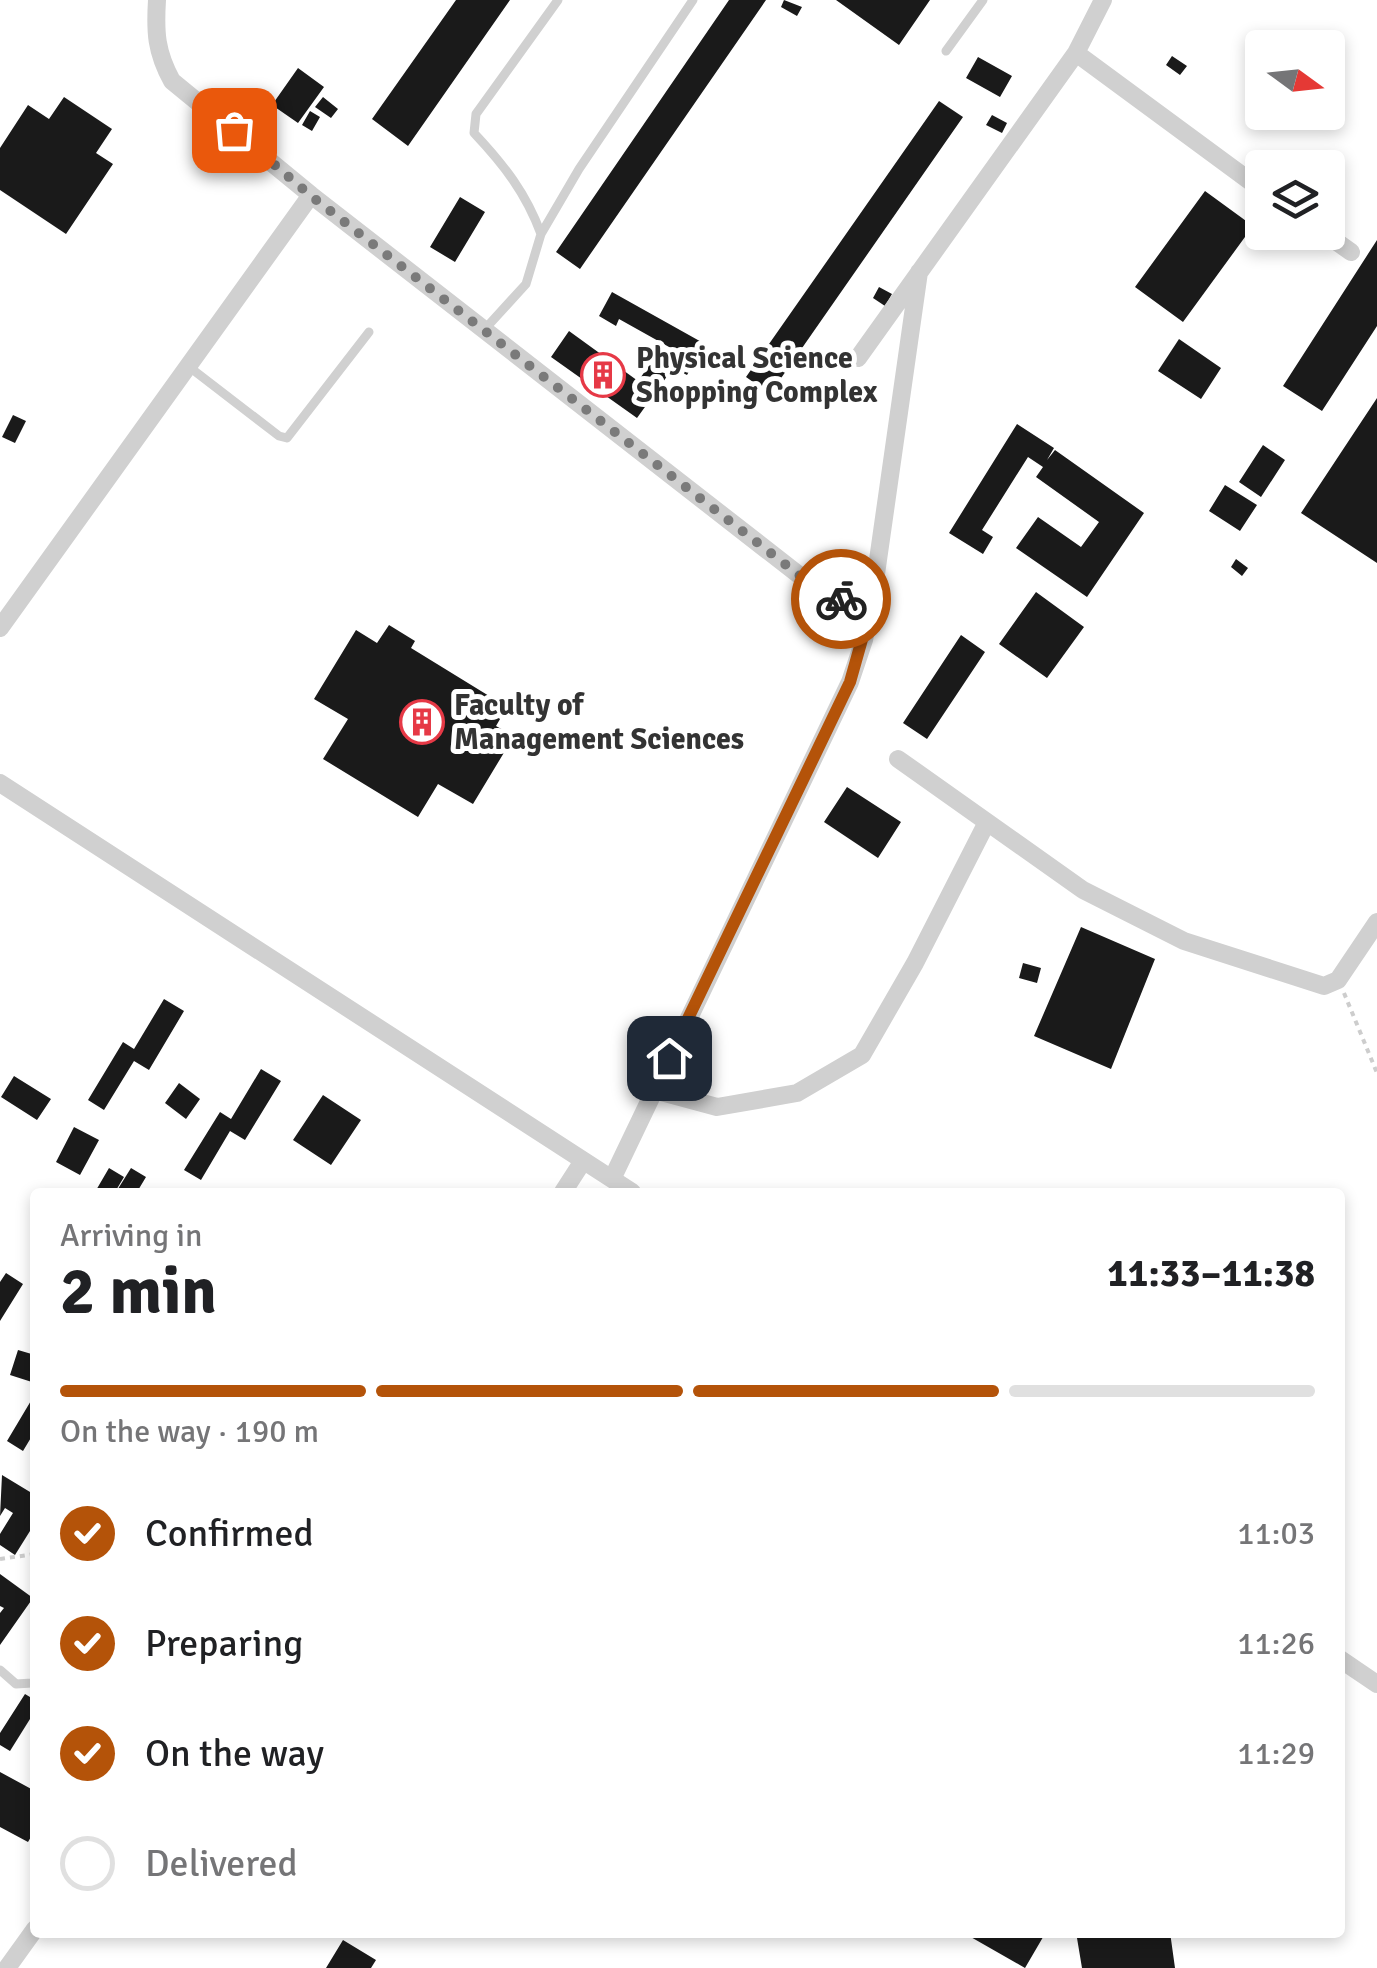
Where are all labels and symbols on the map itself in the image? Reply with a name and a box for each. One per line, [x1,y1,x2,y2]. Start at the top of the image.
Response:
north arrow [1245,30,1345,130]
pin [192,88,277,173]
place label: Physical Science Shopping Complex [636,340,878,411]
building icon: Physical Science Shopping Complex [580,352,626,398]
courier [791,549,891,649]
place label: Faculty of Management Sciences [454,687,744,758]
building icon: Faculty of Management Sciences [399,699,445,745]
pin [627,1016,712,1101]

